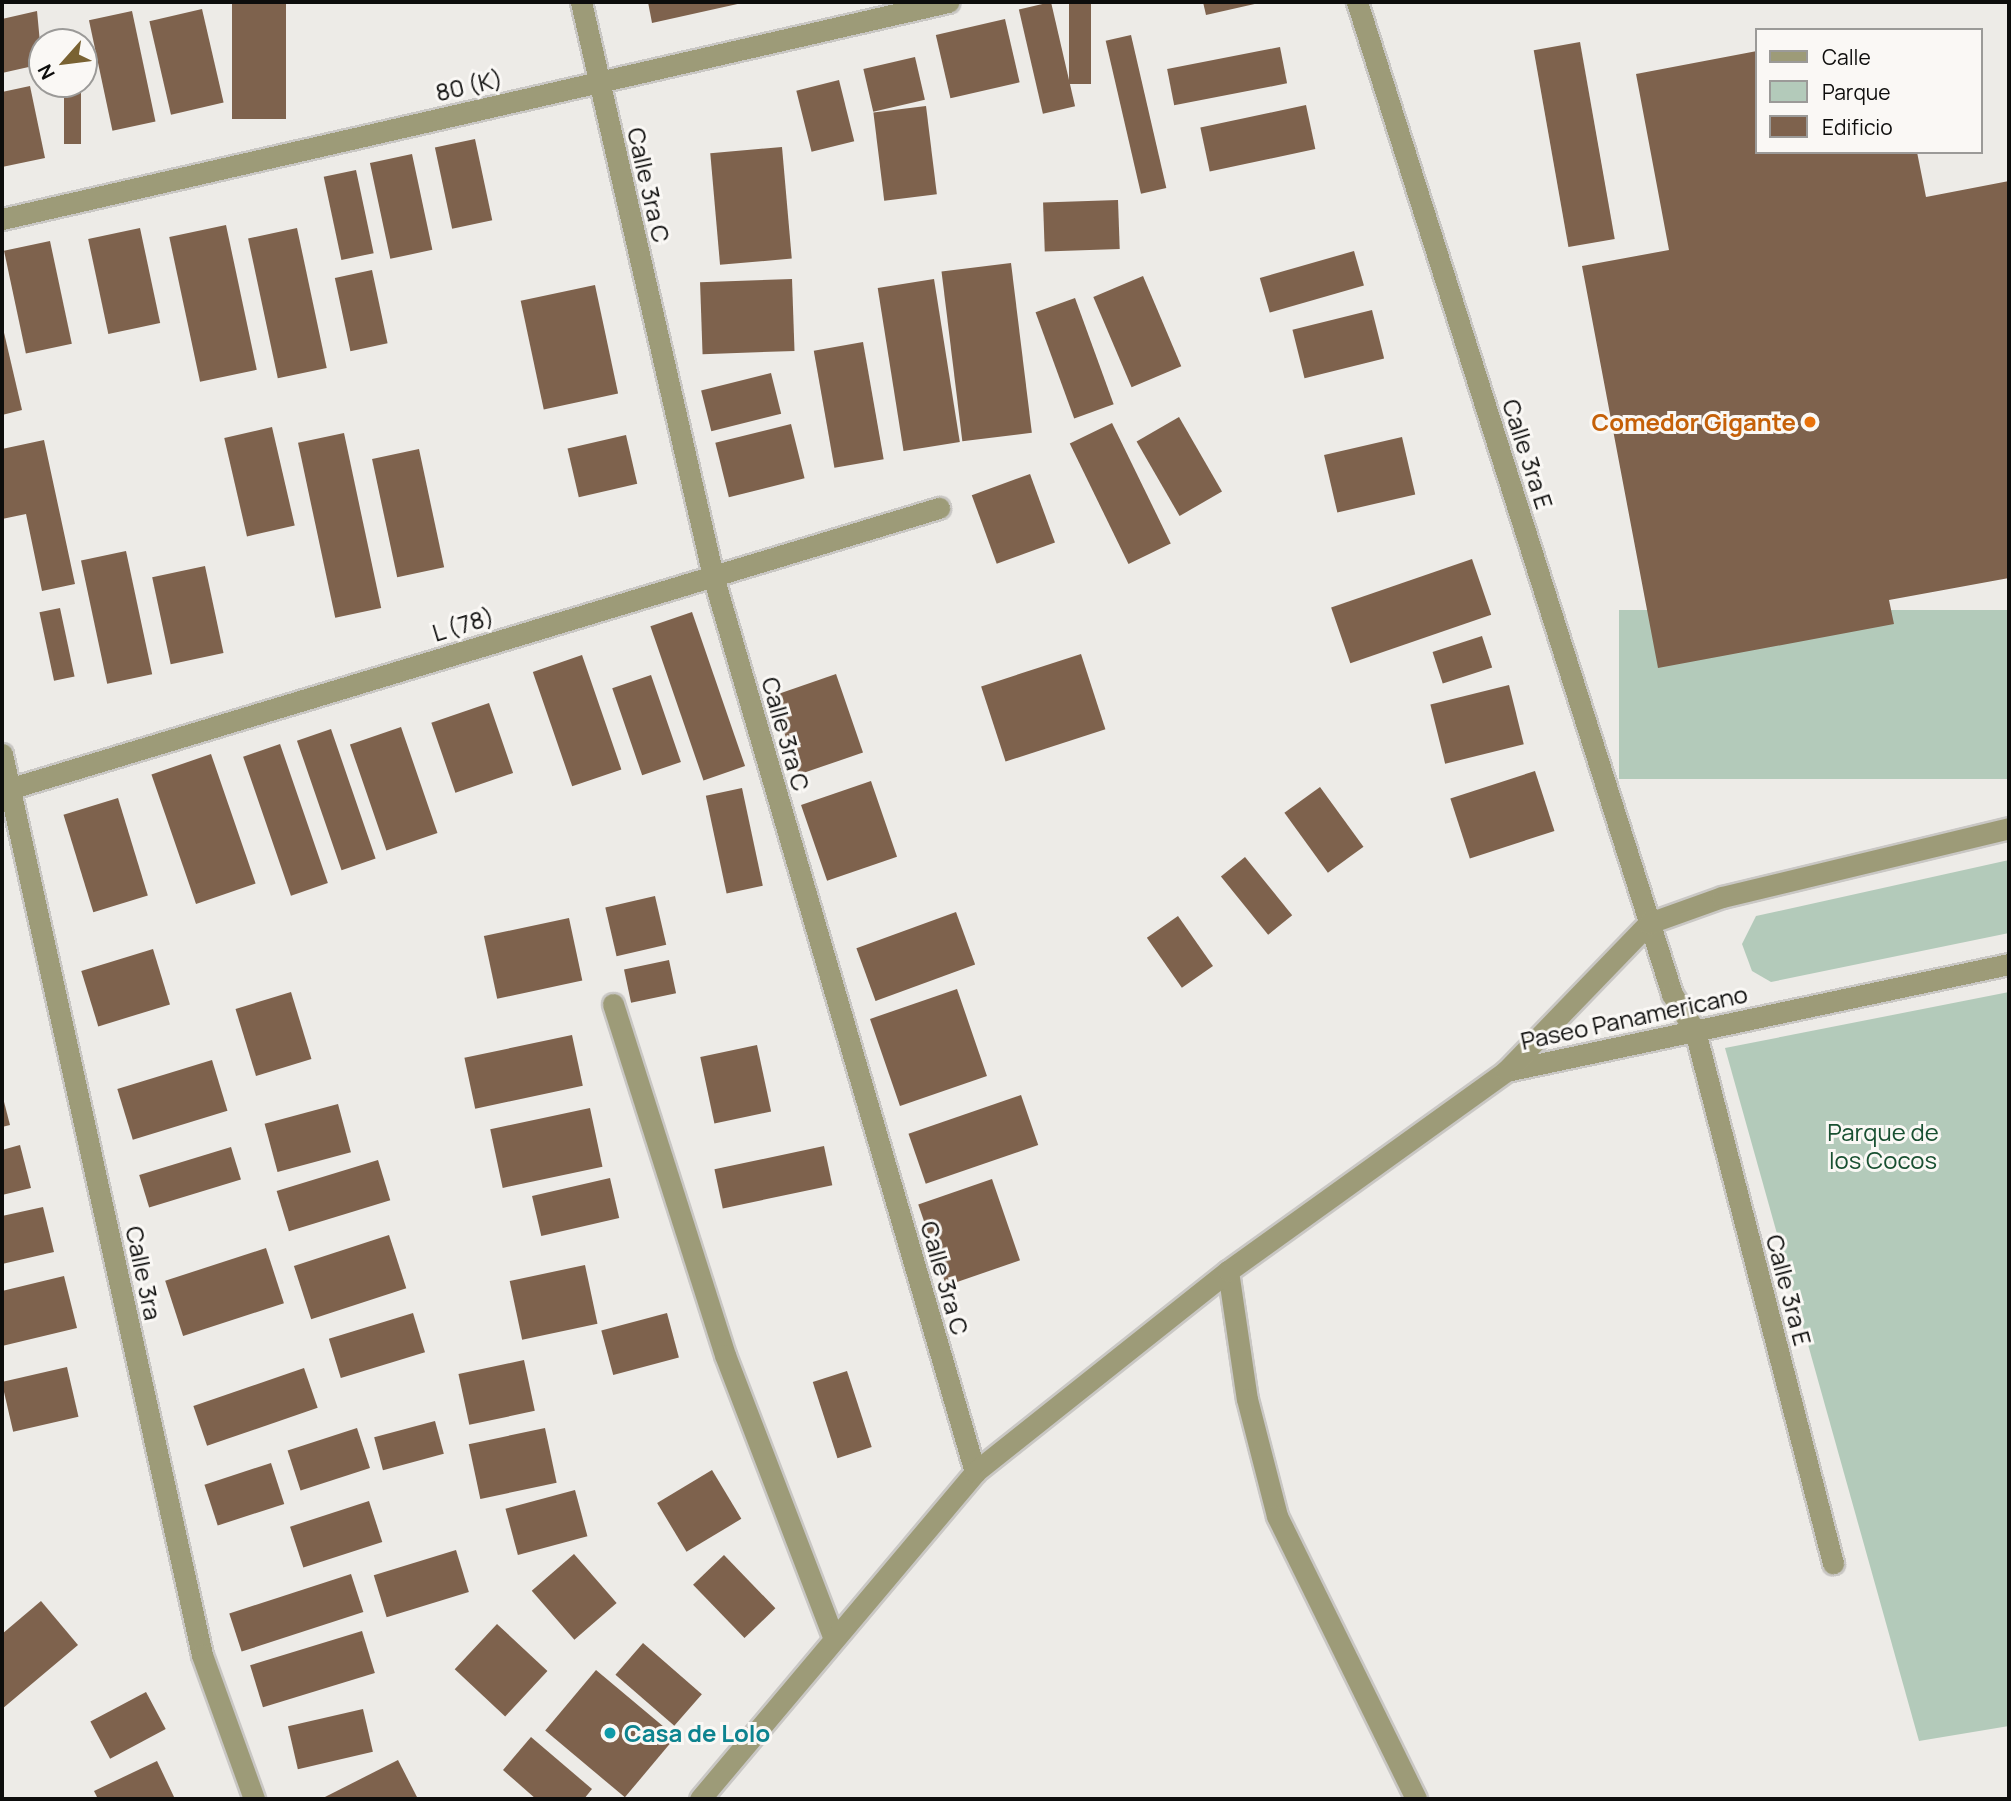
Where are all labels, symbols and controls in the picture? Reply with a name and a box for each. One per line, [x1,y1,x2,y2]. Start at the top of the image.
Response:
north arrow [28,28,98,98]
legend [1756,28,1983,154]
text: Calle [1822,43,1871,71]
text: N [32,60,61,84]
street label: 80 (K) [433,63,505,107]
text: Parque [1822,78,1891,106]
text: Edificio [1822,113,1893,141]
street label: Calle 3ra C [622,125,676,245]
street label: Calle 3ra E [1497,395,1559,513]
place label: Comedor Gigante [1592,408,1796,436]
marker: Comedor Gigante [1802,414,1818,430]
street label: L (78) [428,601,498,647]
street label: Calle 3ra C [756,674,816,794]
street label: Paseo Panamericano [1518,979,1750,1055]
park label: Parque de los Cocos [1827,1118,1939,1174]
street label: Calle 3ra C [915,1218,975,1338]
street label: Calle 3ra [120,1223,168,1323]
street label: Calle 3ra E [1760,1231,1818,1349]
place label: Casa de Lolo [624,1719,770,1747]
marker: Casa de Lolo [602,1725,618,1741]

